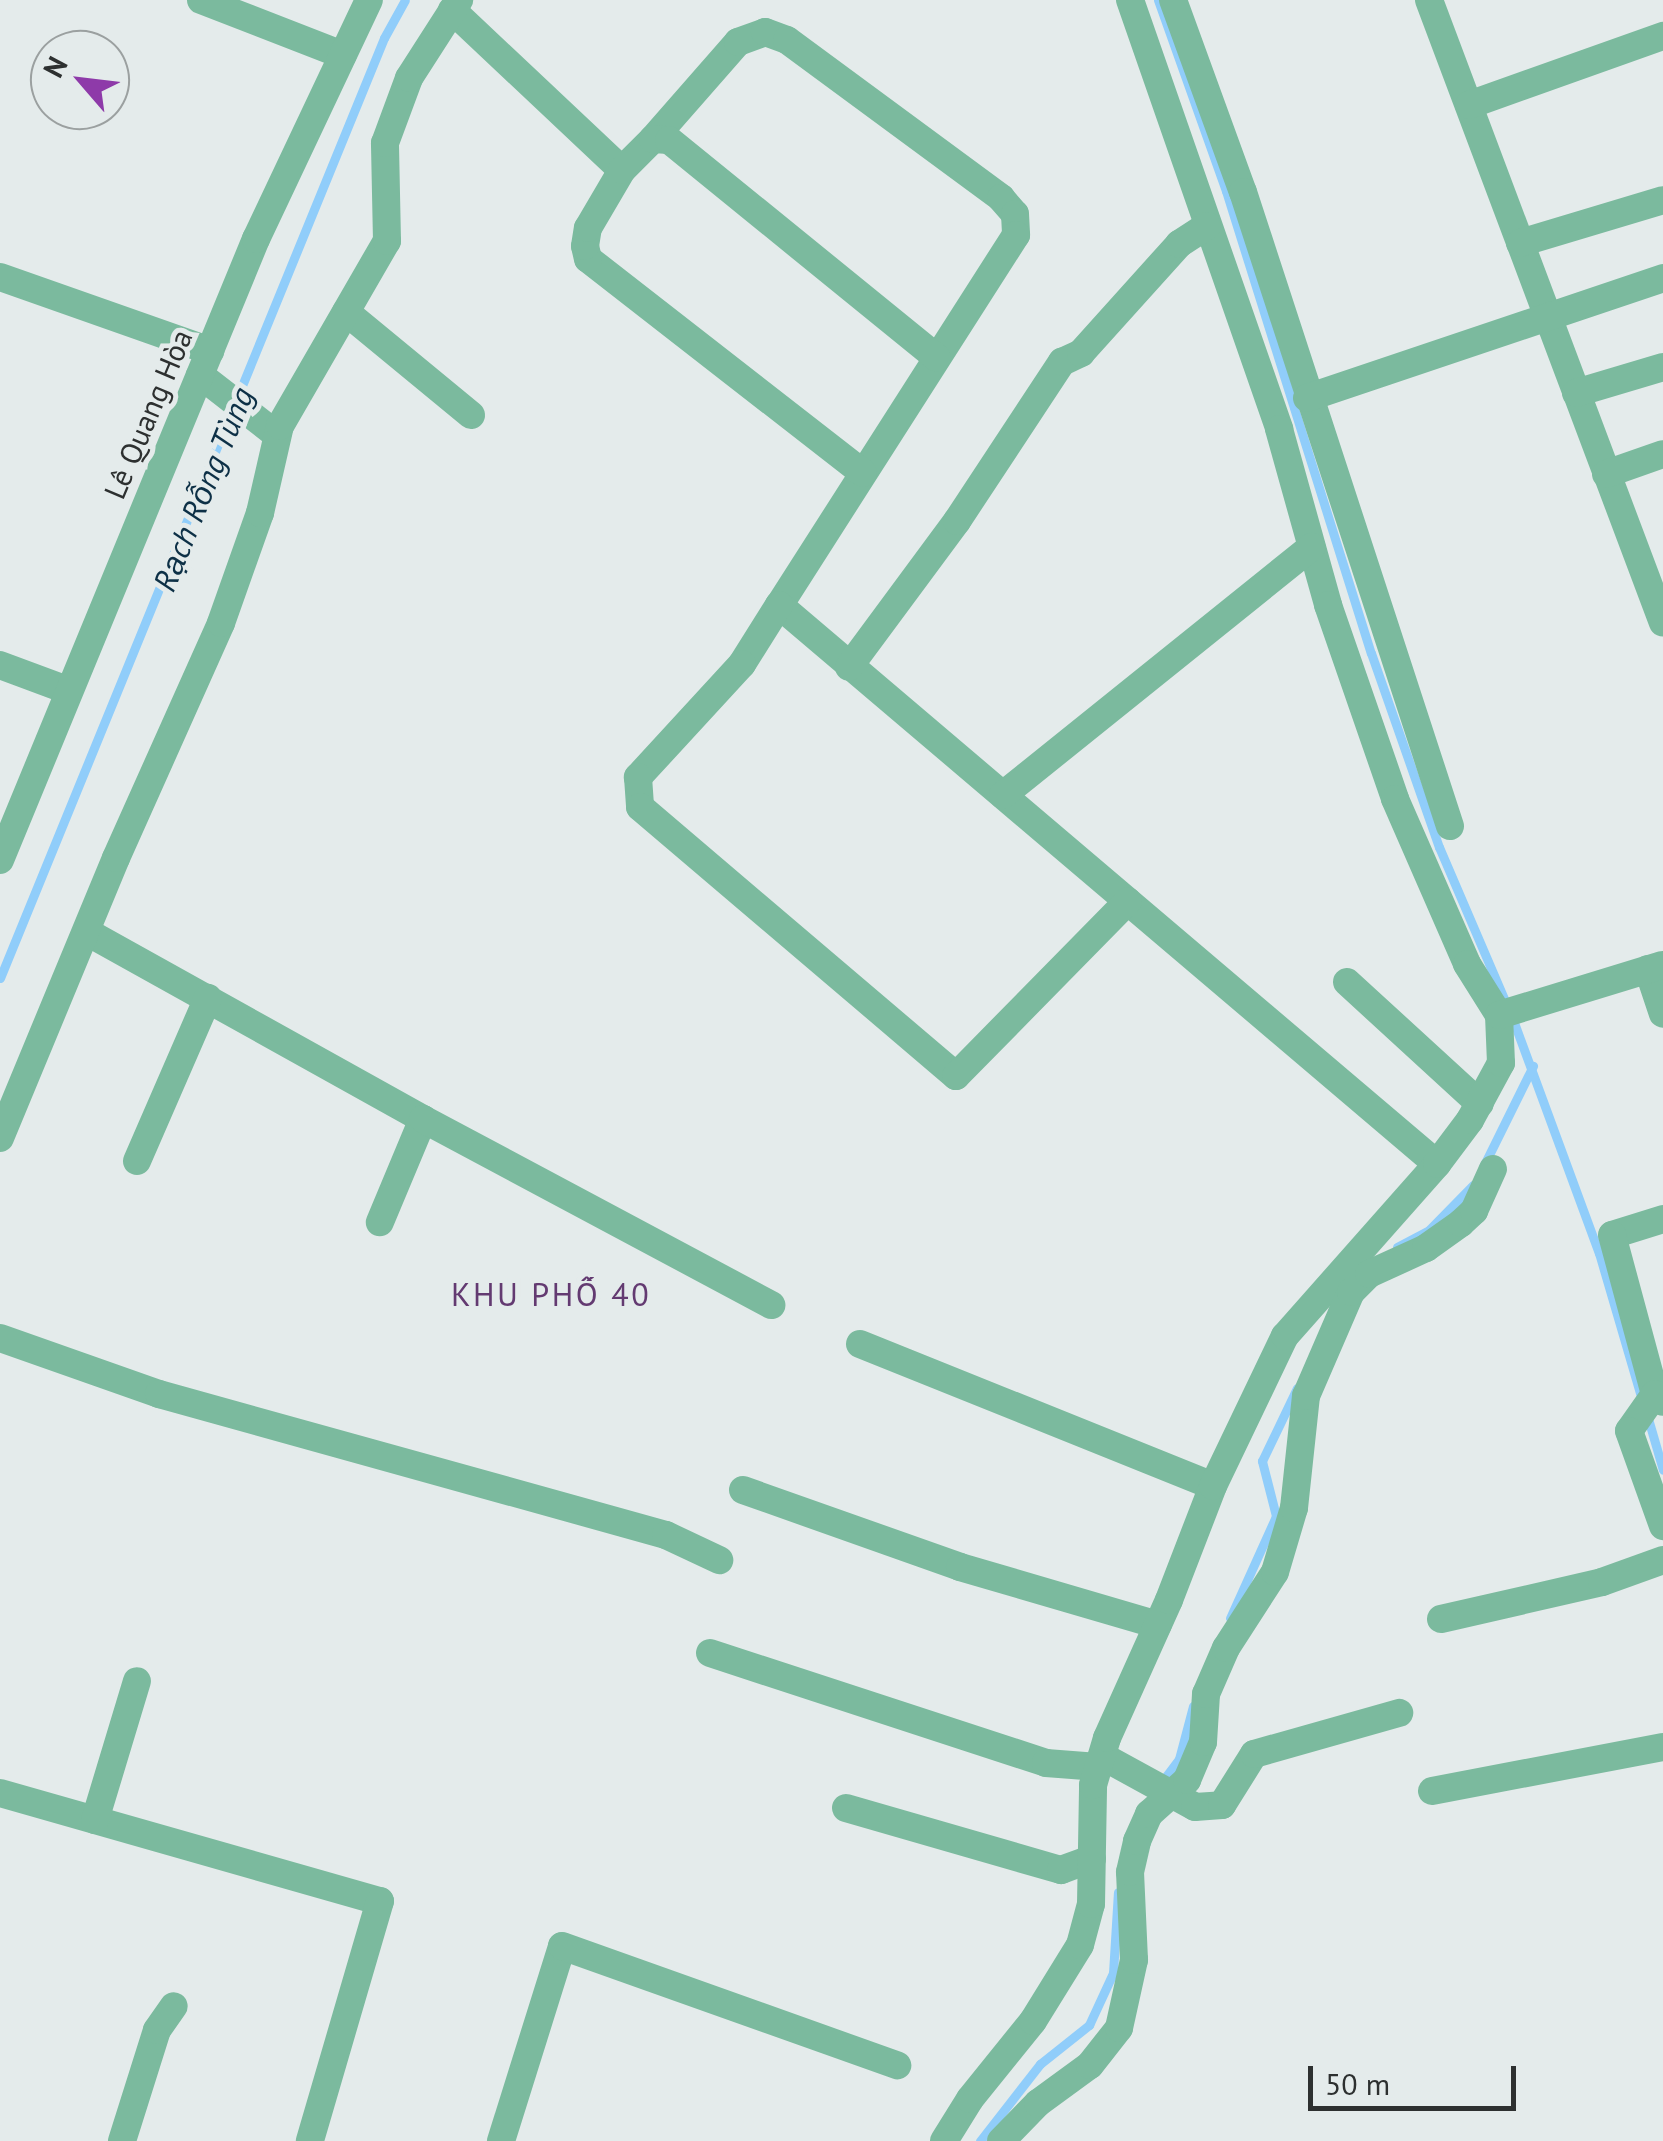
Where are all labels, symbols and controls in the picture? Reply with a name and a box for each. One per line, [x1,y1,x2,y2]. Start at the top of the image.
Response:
north arrow [30,30,130,130]
text: N [34,50,75,83]
street label: Lê Quang Hòa [96,324,200,504]
water label: Rạch Rỗng Tùng [144,381,262,597]
district label: KHU PHỐ 40 [451,1275,651,1313]
scale bar [1313,2046,1520,2108]
text: 50 m [1325,2064,1390,2103]

